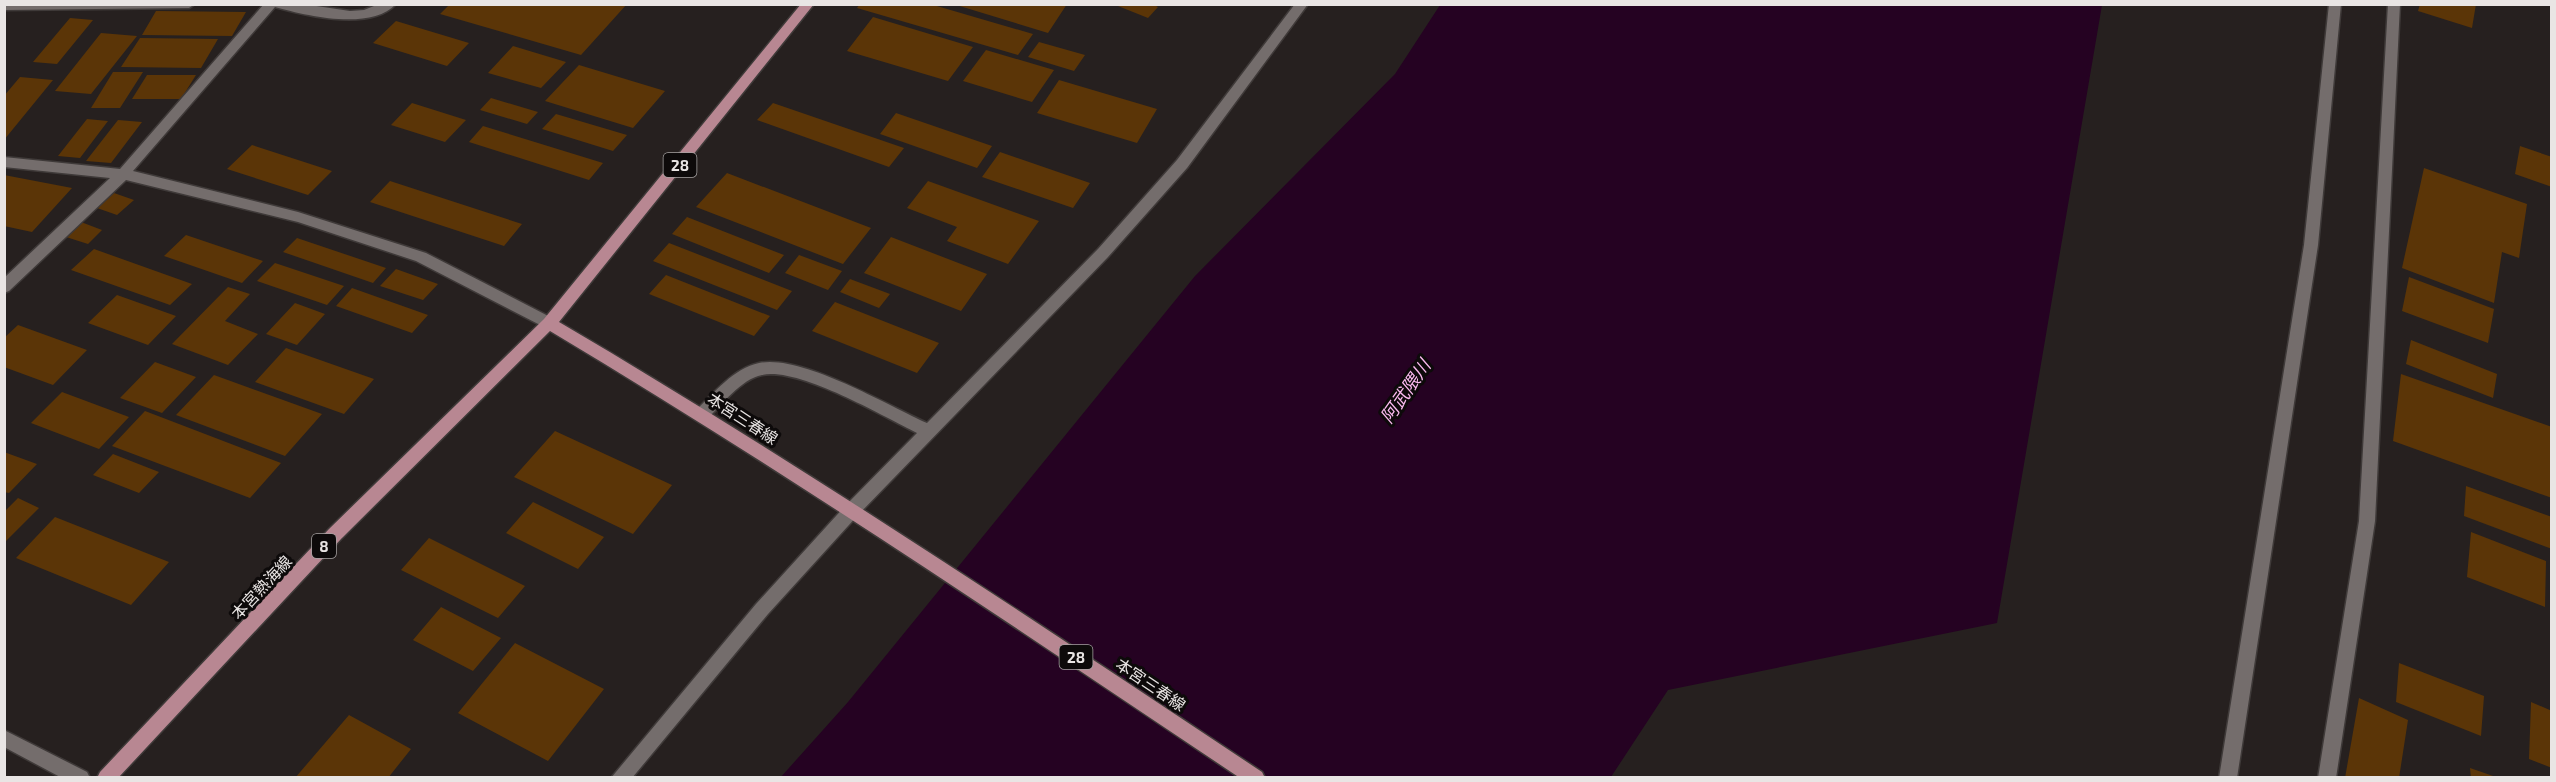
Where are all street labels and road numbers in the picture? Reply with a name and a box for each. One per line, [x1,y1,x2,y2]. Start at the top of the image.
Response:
road number: 28 [664,153,696,177]
street label: 本宮三春線 [704,388,782,448]
road number: 8 [312,534,336,558]
street label: 本宮熱海線 [227,551,295,623]
road number: 28 [1060,645,1092,669]
street label: 本宮三春線 [1113,654,1189,714]

